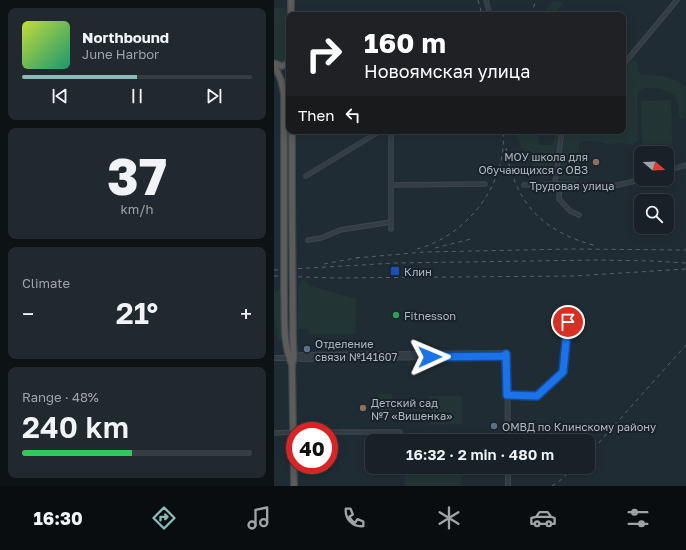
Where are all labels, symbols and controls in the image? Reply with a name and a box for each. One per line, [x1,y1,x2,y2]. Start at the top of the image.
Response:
text: 160 m [364,26,446,59]
text: Northbound [82,28,169,46]
icon: right [298,28,350,80]
text: June Harbor [82,46,159,62]
text: Новоямская улица [364,60,530,82]
icon: previous [49,85,71,107]
icon: pause [126,85,148,107]
icon: next [203,85,225,107]
icon: left [342,104,364,126]
text: Then [298,106,334,124]
text: 37 [107,144,167,206]
north arrow [634,146,674,186]
map controls [634,146,674,234]
place label: МОУ школа для Обучающихся с ОВЗ [478,150,588,176]
marker: МОУ школа для Обучающихся с ОВЗ [591,157,601,167]
street label: Трудовая улица [529,179,615,192]
button: search [634,194,674,234]
text: km/h [120,201,154,217]
marker: Клин [389,265,401,277]
place label: Клин [404,265,432,278]
text: Climate [22,275,70,291]
text: 21° [116,295,158,331]
text: − [22,300,34,327]
text: + [240,300,252,327]
pin [551,305,585,339]
place label: Fitnesson [404,309,456,322]
marker: Fitnesson [391,310,401,320]
icon: arrive [557,311,579,333]
position arrow [409,336,451,378]
place label: Отделение связи №141607 [315,337,398,363]
marker: Отделение связи №141607 [302,344,312,354]
text: Range · 48% [22,389,99,405]
place label: Детский сад №7 «Вишенка» [371,396,452,422]
marker: Детский сад №7 «Вишенка» [358,403,368,413]
text: 240 km [22,409,129,445]
place label: ОМВД по Клинскому району [502,420,656,433]
marker: ОМВД по Клинскому району [489,421,499,431]
speed limit sign: 40 [286,422,338,474]
text: 16:32 · 2 min · 480 m [406,445,554,463]
icon: directions [150,504,178,532]
icon: music [245,504,273,532]
icon: phone [340,504,368,532]
icon: climate [435,504,463,532]
icon: car [529,504,557,532]
icon: filters [624,504,652,532]
text: 16:30 [33,507,83,529]

